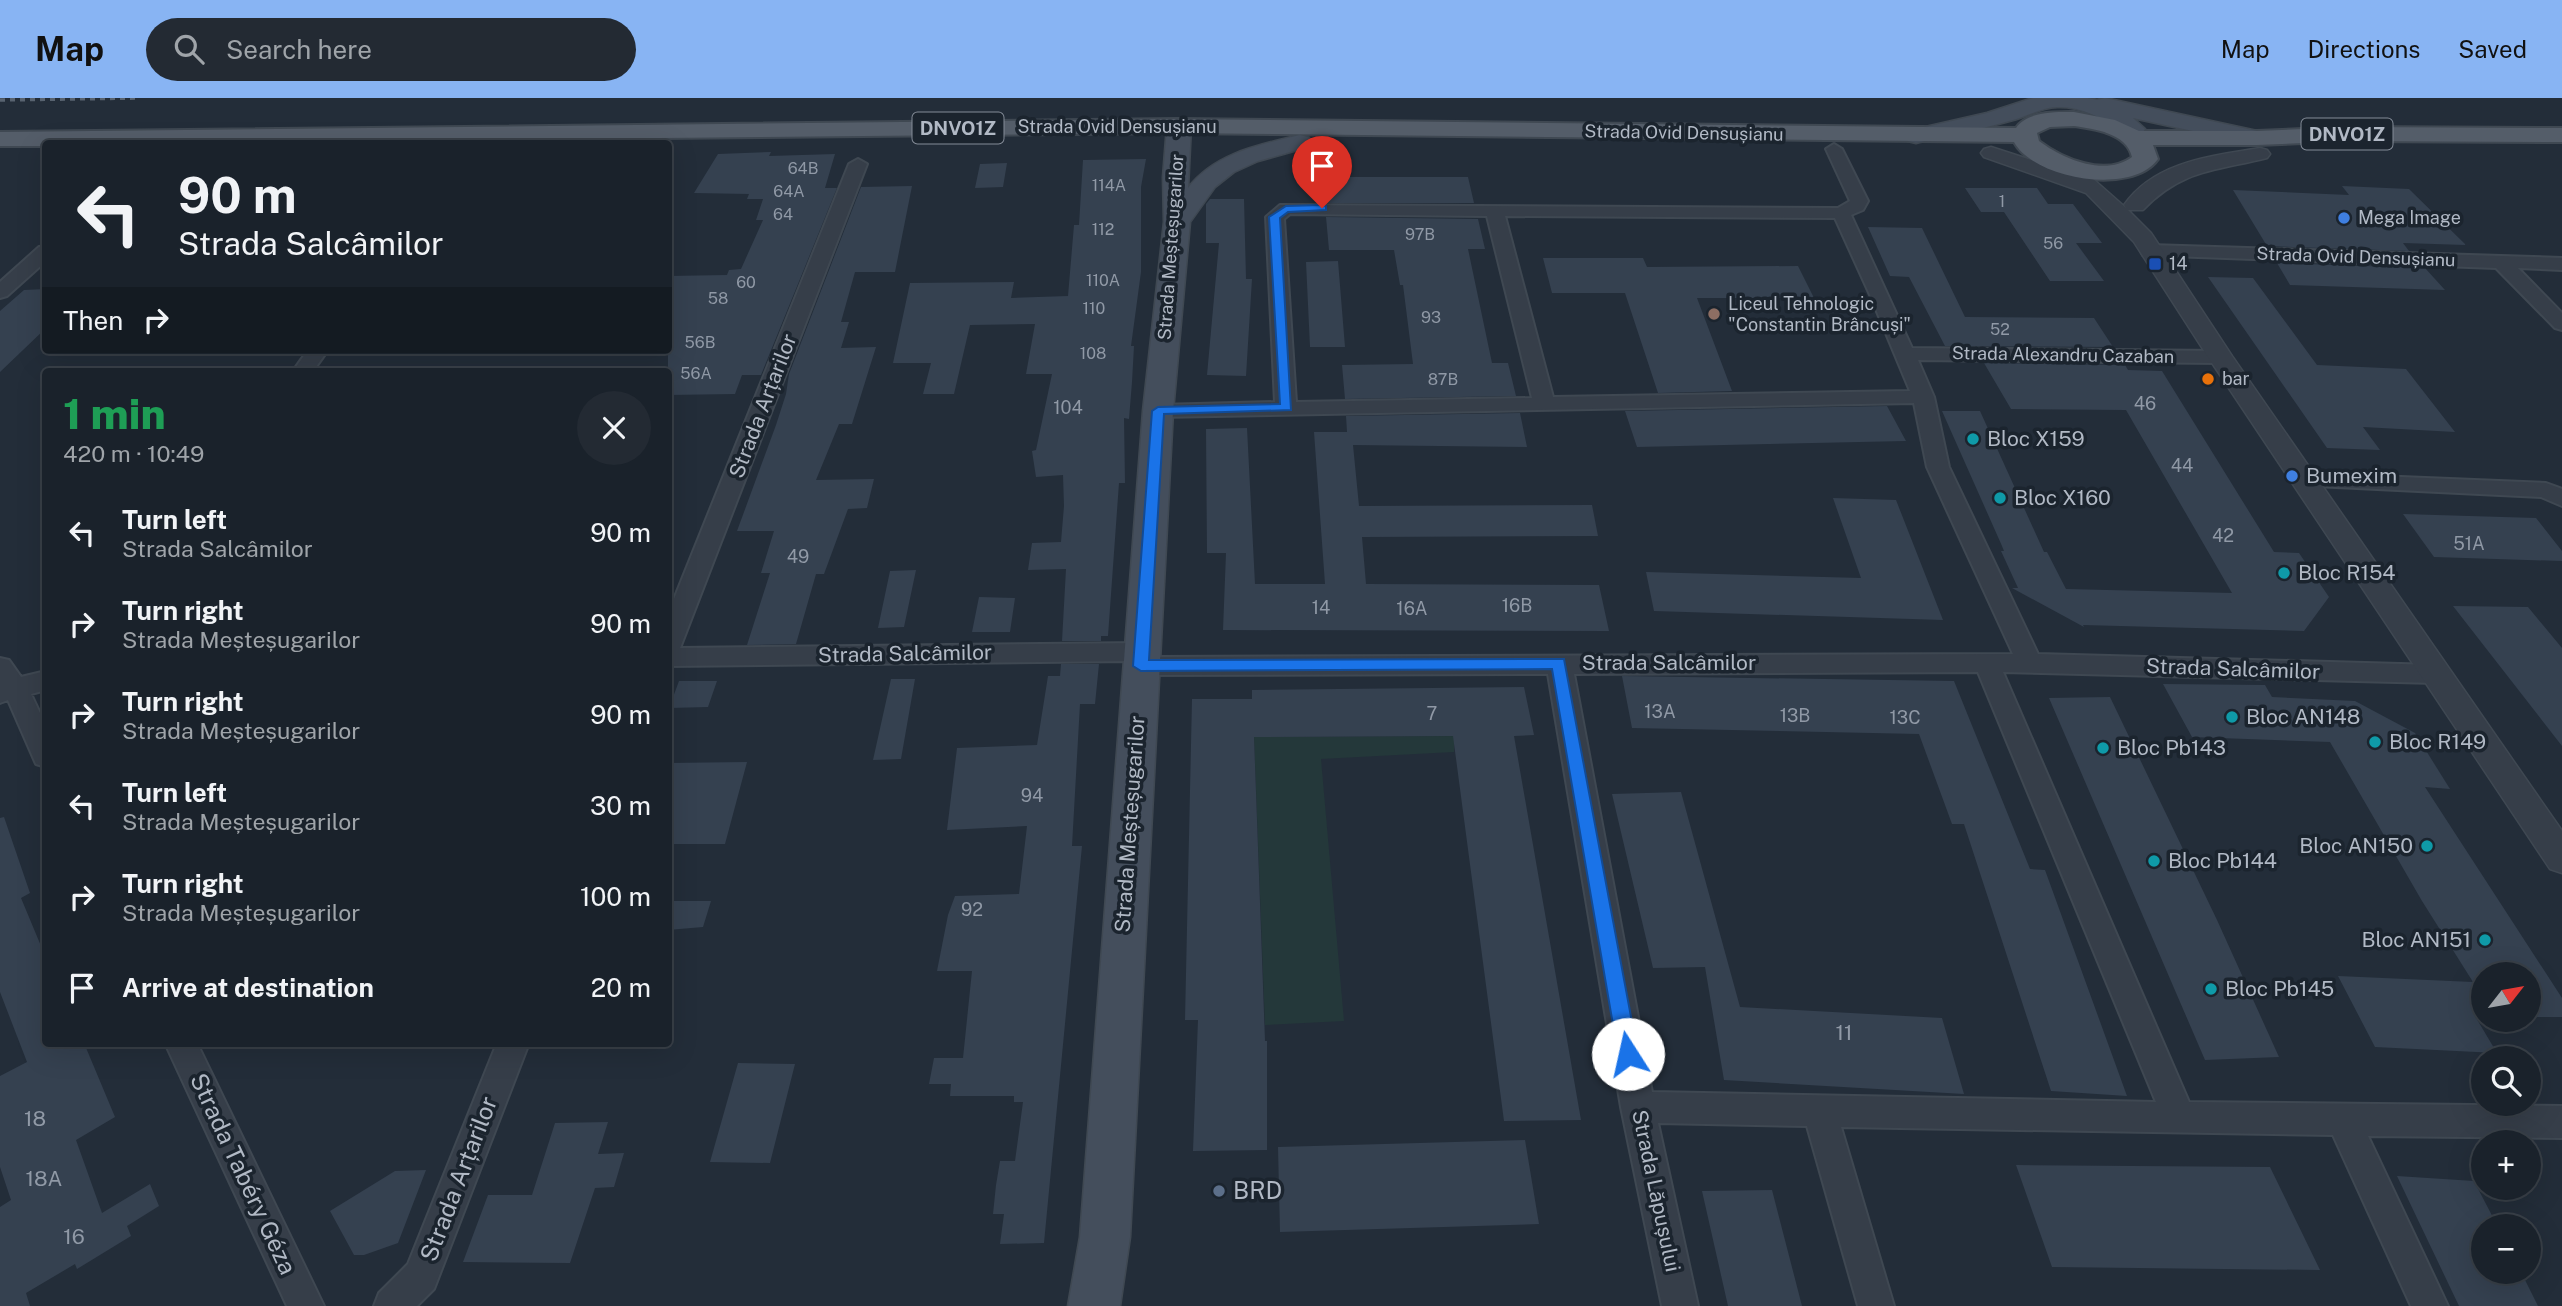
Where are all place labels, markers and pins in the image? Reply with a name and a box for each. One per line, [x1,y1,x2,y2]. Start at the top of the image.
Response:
pin [1292,136,1352,208]
place label: Mega Image [2358,207,2461,228]
marker: Mega Image [2336,210,2352,226]
place label: 14 [2169,253,2188,274]
marker: 14 [2147,256,2163,272]
place label: Liceul Tehnologic "Constantin Brâncuși" [1728,293,1911,335]
marker: Liceul Tehnologic "Constantin Brâncuși" [1706,306,1722,322]
place label: bar [2222,368,2250,389]
marker: bar [2200,371,2216,387]
place label: Bloc X159 [1987,426,2085,451]
marker: Bloc X159 [1965,431,1981,447]
place label: Bumexim [2306,463,2397,488]
marker: Bumexim [2284,468,2300,484]
place label: Bloc X160 [2014,485,2111,510]
marker: Bloc X160 [1992,490,2008,506]
place label: Bloc R154 [2298,560,2396,585]
marker: Bloc R154 [2276,565,2292,581]
place label: Bloc AN148 [2246,704,2360,729]
marker: Bloc AN148 [2224,709,2240,725]
place label: Bloc R149 [2389,729,2486,754]
marker: Bloc R149 [2367,734,2383,750]
place label: Bloc Pb143 [2117,735,2226,760]
marker: Bloc Pb143 [2095,740,2111,756]
place label: Bloc AN150 [2299,833,2413,858]
marker: Bloc AN150 [2419,838,2435,854]
place label: Bloc Pb144 [2168,848,2277,873]
marker: Bloc Pb144 [2146,853,2162,869]
place label: Bloc AN151 [2362,927,2471,952]
marker: Bloc AN151 [2477,932,2493,948]
place label: Bloc Pb145 [2225,976,2334,1001]
marker: Bloc Pb145 [2203,981,2219,997]
place label: BRD [1233,1176,1282,1204]
marker: BRD [1211,1183,1227,1199]

